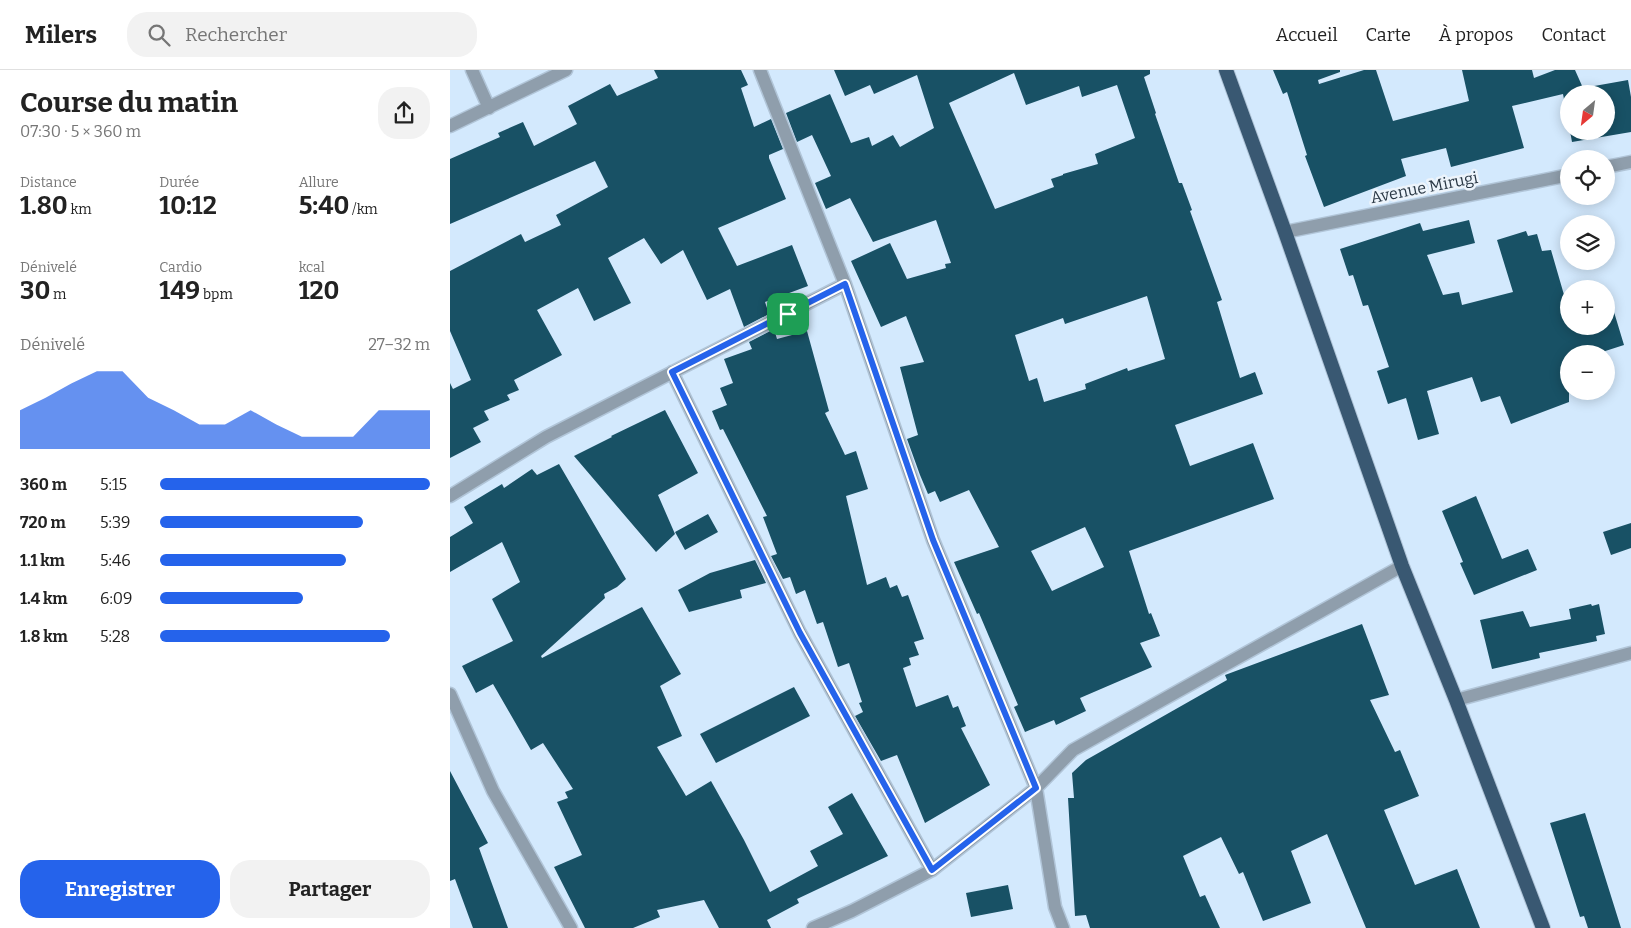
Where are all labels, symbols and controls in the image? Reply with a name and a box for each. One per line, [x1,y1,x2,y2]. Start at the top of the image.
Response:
search box [127,12,477,57]
text: Milers [25,21,97,49]
icon: search [145,21,173,49]
text: Rechercher [185,23,287,46]
text: Accueil [1276,24,1338,46]
text: Carte [1366,24,1411,46]
text: À propos [1439,24,1513,46]
text: Contact [1541,24,1606,46]
north arrow [1560,85,1615,140]
map controls [1560,85,1615,400]
text: Course du matin [20,86,238,119]
button: share [378,87,430,139]
text: 07:30 · 5 × 360 m [20,122,141,141]
button: locate [1560,150,1615,205]
street label: Avenue Mirugi [1369,168,1480,207]
text: Distance [20,174,77,191]
text: Durée [159,174,199,191]
text: Allure [299,174,339,191]
text: 1.80 [20,191,68,221]
text: 10:12 [159,191,217,221]
text: 5:40 [299,191,349,221]
text: km [68,201,92,218]
text: /km [349,201,378,218]
button: layers [1560,215,1615,270]
text: Dénivelé [20,259,77,276]
text: Cardio [159,259,202,276]
text: kcal [299,259,325,276]
text: 30 [20,276,50,306]
text: 149 [159,276,200,306]
text: 120 [299,276,339,306]
button: + [1560,280,1615,335]
text: m [50,286,66,303]
text: bpm [200,286,233,303]
pin [767,293,809,335]
icon: arrive [774,300,802,328]
text: Dénivelé [20,335,85,354]
text: 27–32 m [368,335,430,354]
button: − [1560,345,1615,400]
text: 360 m [20,475,67,494]
text: 5:15 [100,475,127,494]
text: 720 m [20,513,66,532]
text: 5:39 [100,513,130,532]
text: 1.1 km [20,551,65,570]
text: 5:46 [100,551,131,570]
text: 1.4 km [20,589,68,608]
text: 6:09 [100,589,132,608]
text: 1.8 km [20,627,68,646]
text: 5:28 [100,627,130,646]
button: Enregistrer [20,860,220,918]
button: Partager [230,860,430,918]

